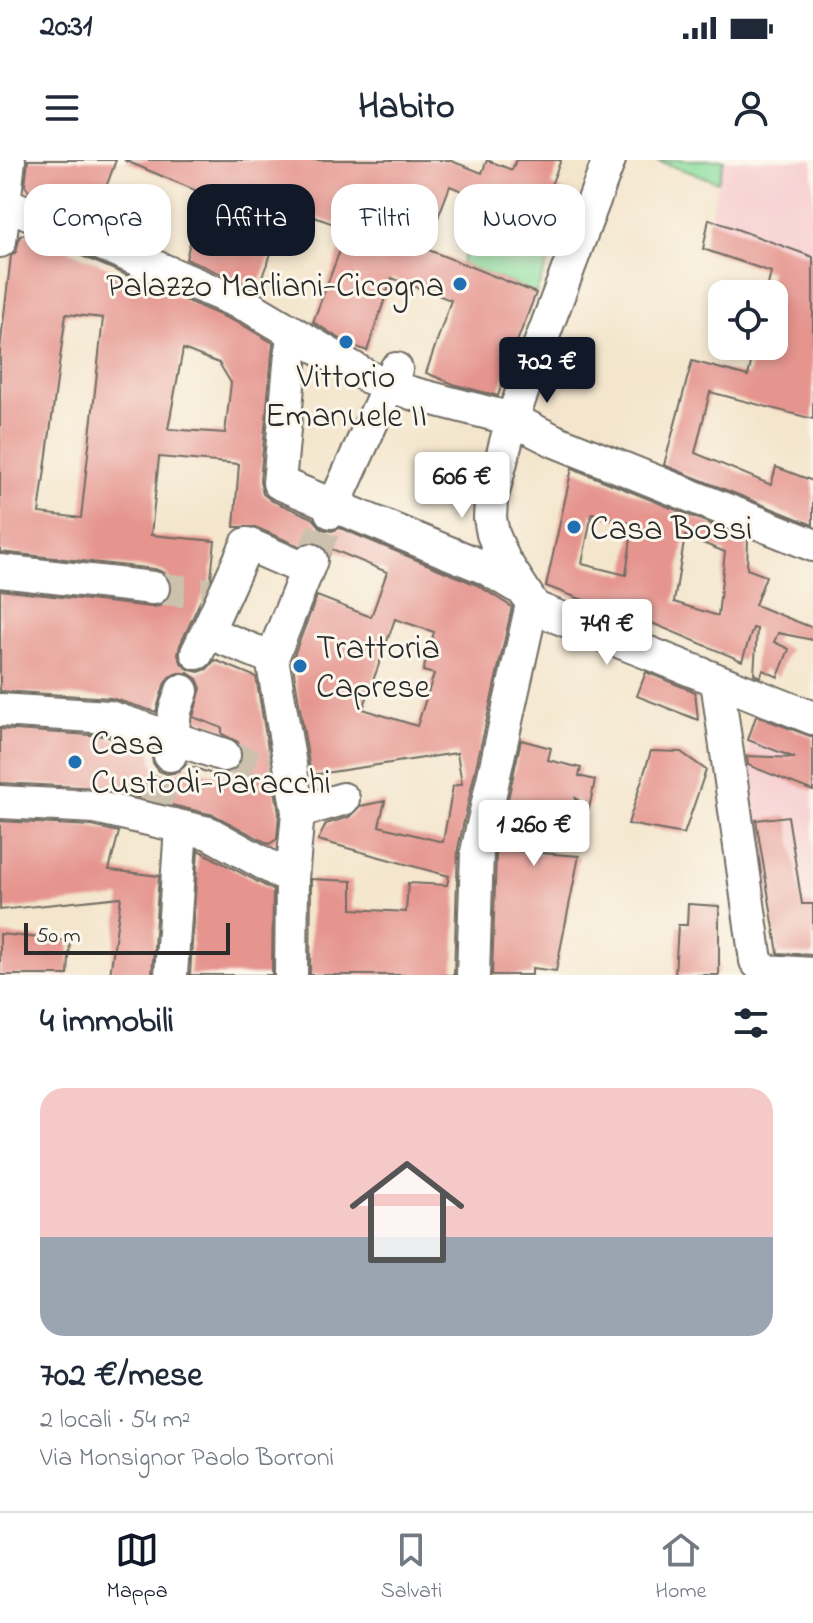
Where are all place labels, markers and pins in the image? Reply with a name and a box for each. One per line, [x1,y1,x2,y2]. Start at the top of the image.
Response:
place label: Palazzo Marliani-Cicogna [106,263,444,313]
marker: Palazzo Marliani-Cicogna [451,275,469,293]
marker: Vittorio Emanuele II [337,333,355,351]
pin: 702 € [491,337,603,405]
place label: Vittorio Emanuele II [265,354,427,443]
pin: 606 € [406,452,518,520]
place label: Casa Bossi [590,506,753,556]
marker: Casa Bossi [565,518,583,536]
pin: 749 € [551,599,663,667]
place label: Trattoria Caprese [316,625,440,714]
marker: Trattoria Caprese [291,657,309,675]
place label: Casa Custodi-Paracchi [91,721,331,810]
marker: Casa Custodi-Paracchi [66,753,84,771]
pin: 1 260 € [460,800,608,868]

